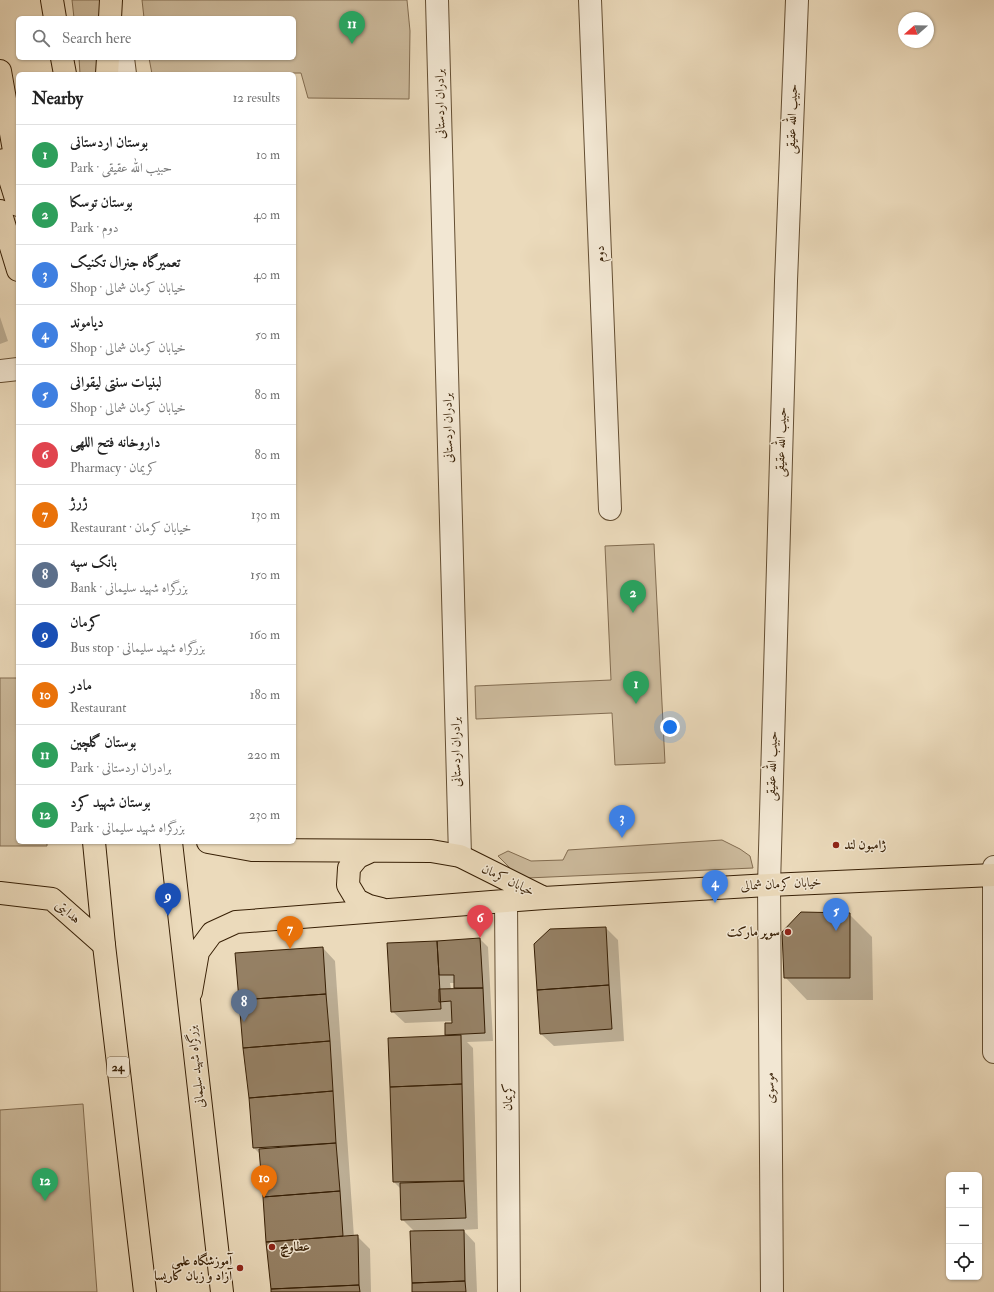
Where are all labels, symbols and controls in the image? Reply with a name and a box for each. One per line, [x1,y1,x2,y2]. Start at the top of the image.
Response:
pin: 11 [339,11,365,44]
north arrow [898,12,934,48]
search box [16,16,296,60]
icon: search [30,27,52,49]
text: Search here [62,29,131,48]
street label: برادران اردستانی [431,68,449,139]
street label: حبیب الله عقیقی [780,84,803,154]
text: Nearby [32,88,83,109]
text: 12 results [233,90,280,106]
text: بوستان اردستانی [70,133,148,152]
text: 1 [43,147,47,163]
text: 10 m [256,147,280,163]
text: Park · حبیب الله عقیقی [70,160,172,176]
text: بوستان توسکا [70,193,133,212]
text: 2 [42,207,48,223]
text: 40 m [254,207,280,223]
text: Park · دوم [70,220,119,236]
street label: دوم [592,245,611,263]
text: تعمیرگاه جنرال تکنیک [70,253,180,272]
text: 3 [43,267,48,283]
text: 40 m [254,267,280,283]
text: Shop · خیابان کرمان شمالی [70,280,186,296]
text: دیاموند [70,313,104,332]
text: 4 [41,327,49,343]
text: 50 m [255,327,280,343]
text: Shop · خیابان کرمان شمالی [70,340,186,356]
text: لبنیات سنتی لیقوانی [70,373,162,392]
text: 5 [42,387,48,403]
text: 80 m [254,387,280,403]
street label: برادران اردستانی [439,392,457,463]
text: Shop · خیابان کرمان شمالی [70,400,186,416]
street label: حبیب الله عقیقی [769,407,792,477]
text: داروخانه فتح اللهی [70,433,161,452]
text: 6 [42,447,48,463]
text: 80 m [254,447,280,463]
text: Pharmacy · کریمان [70,460,157,476]
text: ژرژ [70,493,88,512]
text: 7 [42,507,48,523]
text: 130 m [251,507,280,523]
text: Restaurant · خیابان کرمان [70,520,191,536]
text: بانک سپه [70,553,117,572]
text: 8 [42,567,48,583]
text: 150 m [250,567,280,583]
text: Bank · بزرگراه شهید سلیمانی [70,580,188,596]
pin: 2 [620,580,646,613]
text: کرمان [70,613,101,632]
text: 9 [42,627,48,643]
text: 160 m [249,627,280,643]
text: Bus stop · بزرگراه شهید سلیمانی [70,640,205,656]
pin: 1 [623,671,649,704]
text: مادر [70,676,92,695]
text: 10 [39,687,51,703]
text: 180 m [250,687,280,703]
text: Restaurant [70,700,126,716]
street label: برادران اردستانی [447,716,465,787]
your location [660,717,680,737]
street label: حبیب الله عقیقی [760,731,783,801]
text: بوستان گلچین [70,733,136,752]
text: 11 [40,747,50,763]
text: 220 m [247,747,280,763]
text: Park · برادران اردستانی [70,760,172,776]
text: بوستان شهید کرد [70,793,151,812]
pin: 3 [609,805,635,838]
text: 12 [39,807,51,823]
text: 230 m [249,807,280,823]
text: Park · بزرگراه شهید سلیمانی [70,820,185,836]
place label: ژامبون لند [844,837,886,853]
marker: ژامبون لند [831,840,841,850]
street label: خیابان کرمان [479,860,537,900]
pin: 4 [702,870,728,903]
street label: خیابان کرمان شمالی [740,874,822,894]
pin: 9 [155,883,181,916]
street label: هدایتی [52,897,84,927]
pin: 5 [823,898,849,931]
pin: 6 [467,905,493,938]
pin: 7 [277,916,303,949]
place label: سوپر مارکت [727,924,780,940]
marker: سوپر مارکت [783,927,793,937]
pin: 8 [231,989,257,1022]
street label: بزرگراه شهید سلیمانی [183,1024,208,1109]
road number: 24 [107,1057,129,1077]
street label: موسوی [762,1072,778,1104]
street label: کریمان [500,1083,516,1111]
pin: 10 [251,1165,277,1198]
pin: 12 [32,1168,58,1201]
map controls [946,1172,982,1280]
button: + [946,1172,982,1208]
button: − [946,1208,982,1244]
place label: عطاویچ [280,1239,310,1258]
marker: عطاویچ [267,1242,277,1252]
button: locate [946,1244,982,1280]
place label: آموزشگاه علمی آزاد و زبان کاریسا [154,1252,234,1284]
marker: آموزشگاه علمی آزاد و زبان کاریسا [235,1263,245,1273]

